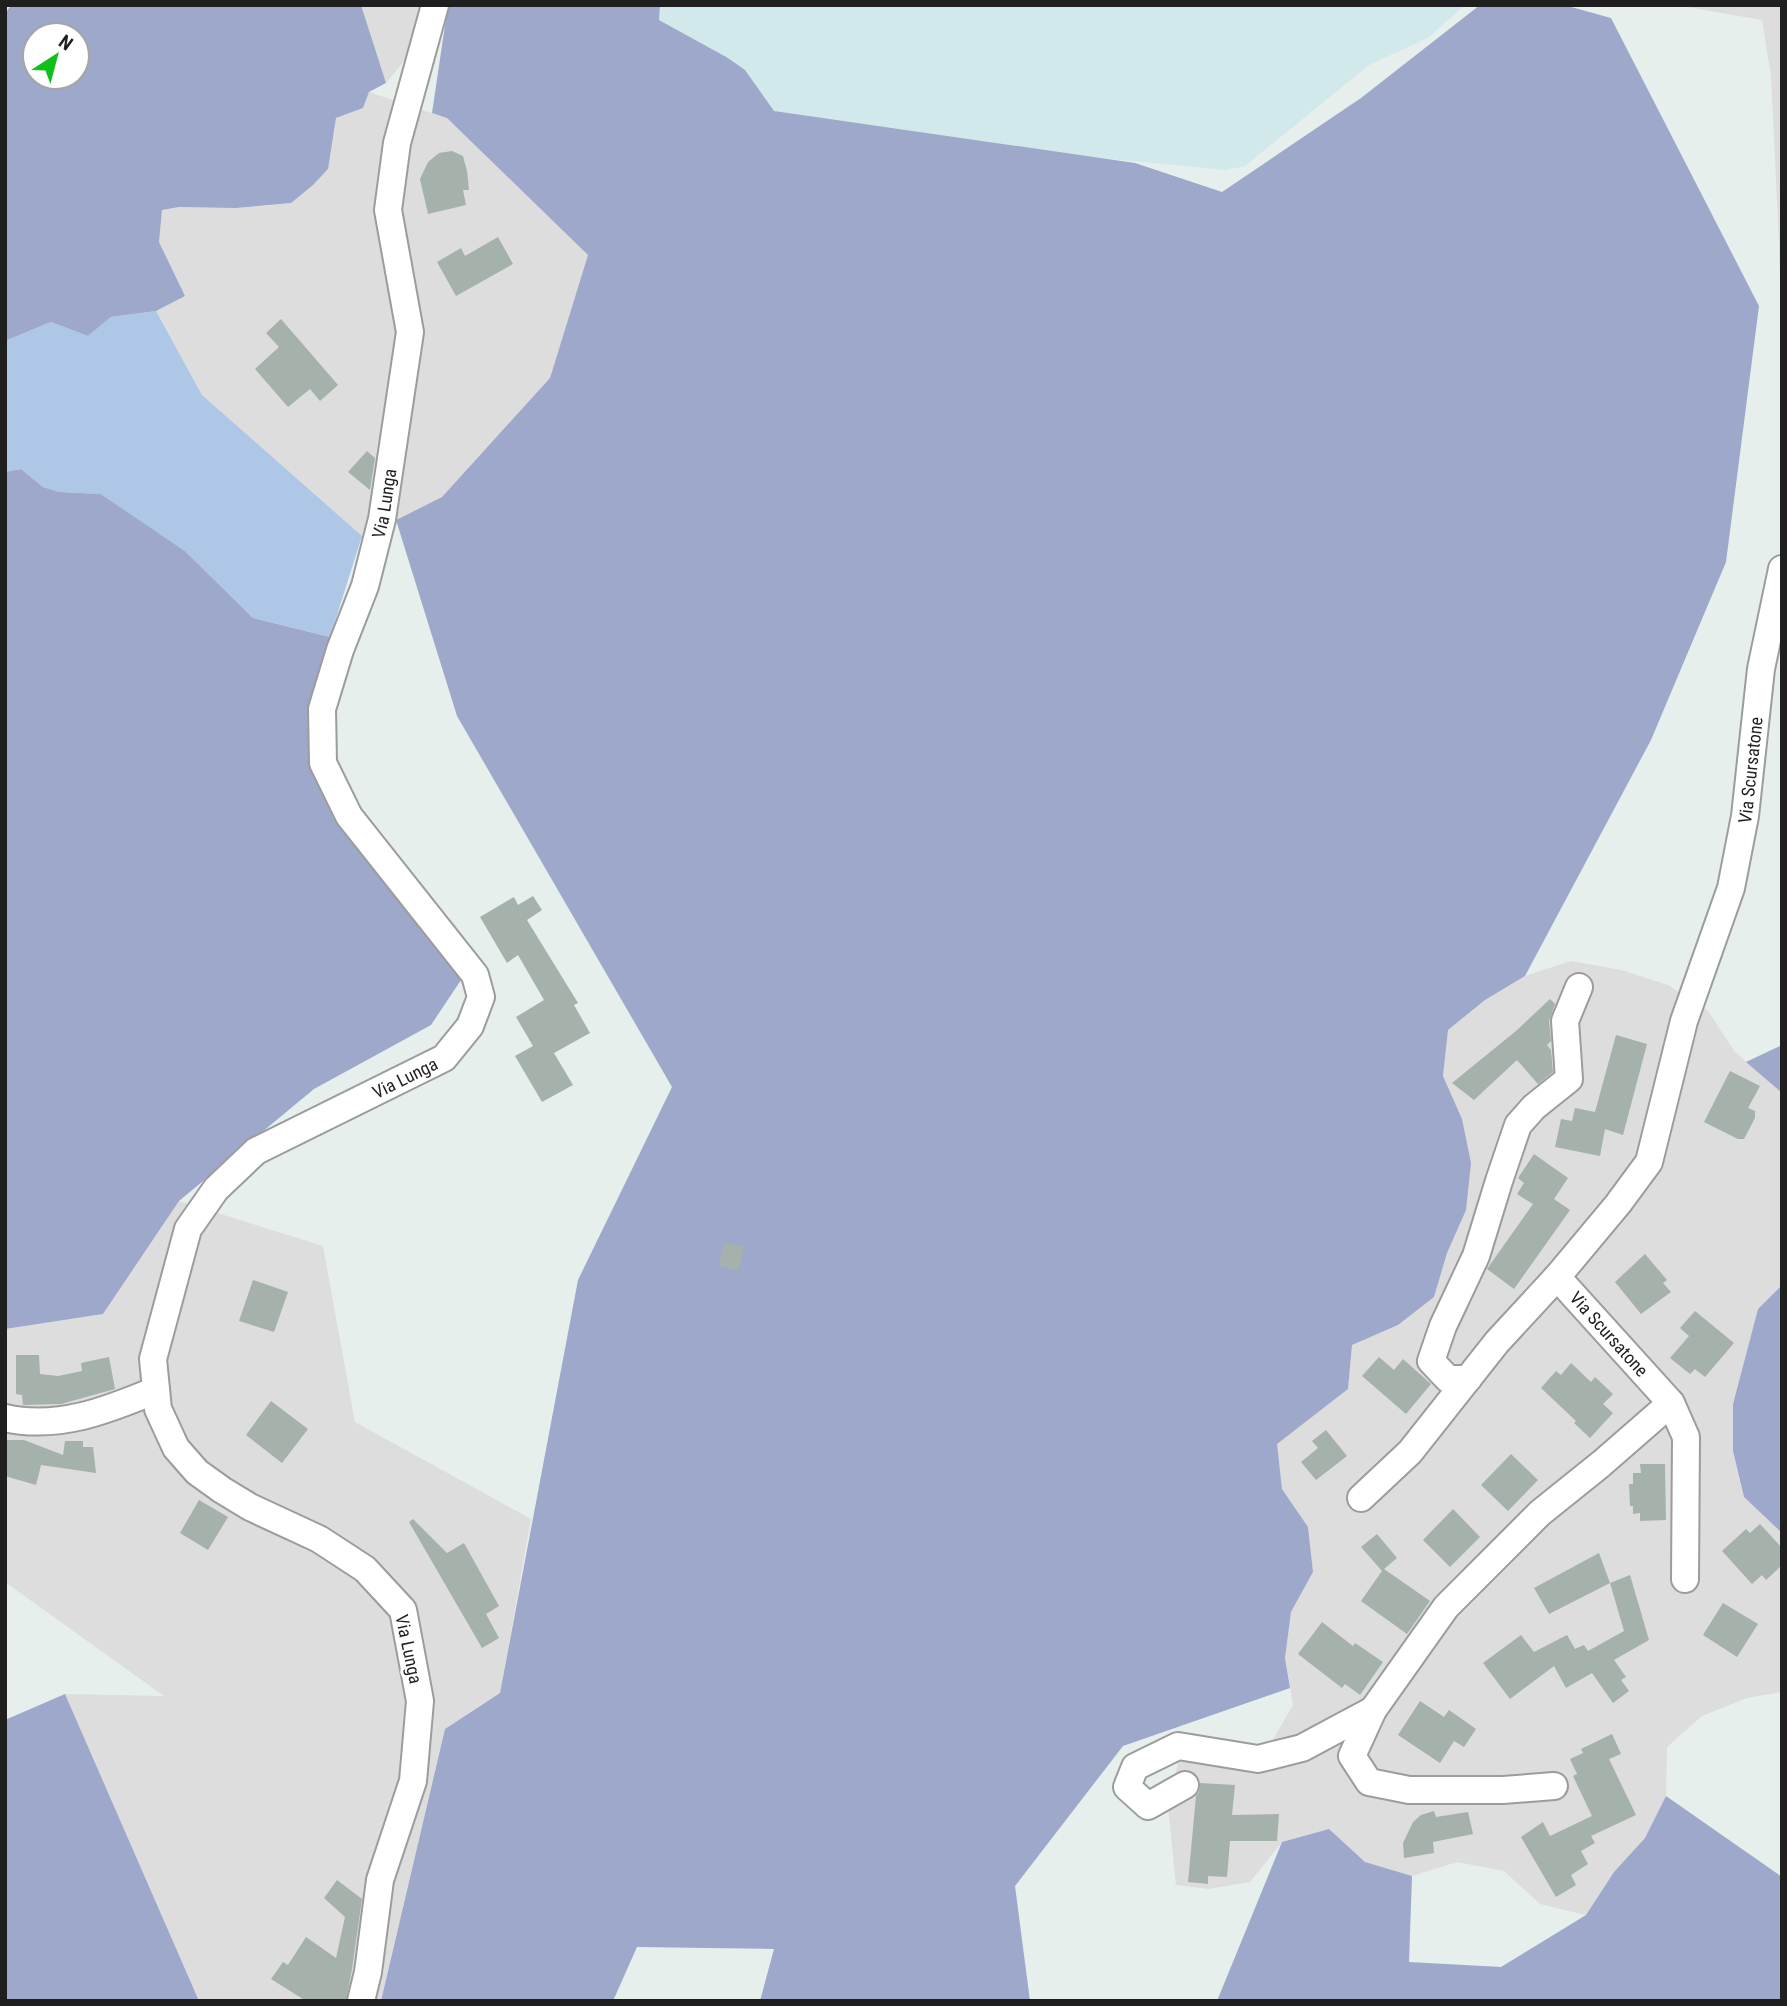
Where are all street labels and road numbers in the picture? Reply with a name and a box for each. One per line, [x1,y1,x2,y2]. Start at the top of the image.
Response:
street label: Via Lunga [367,467,400,540]
street label: Via Scursatone [1733,716,1766,825]
street label: Via Lunga [369,1052,441,1102]
street label: Via Scursatone [1565,1287,1653,1381]
street label: Via Lunga [391,1613,427,1685]

